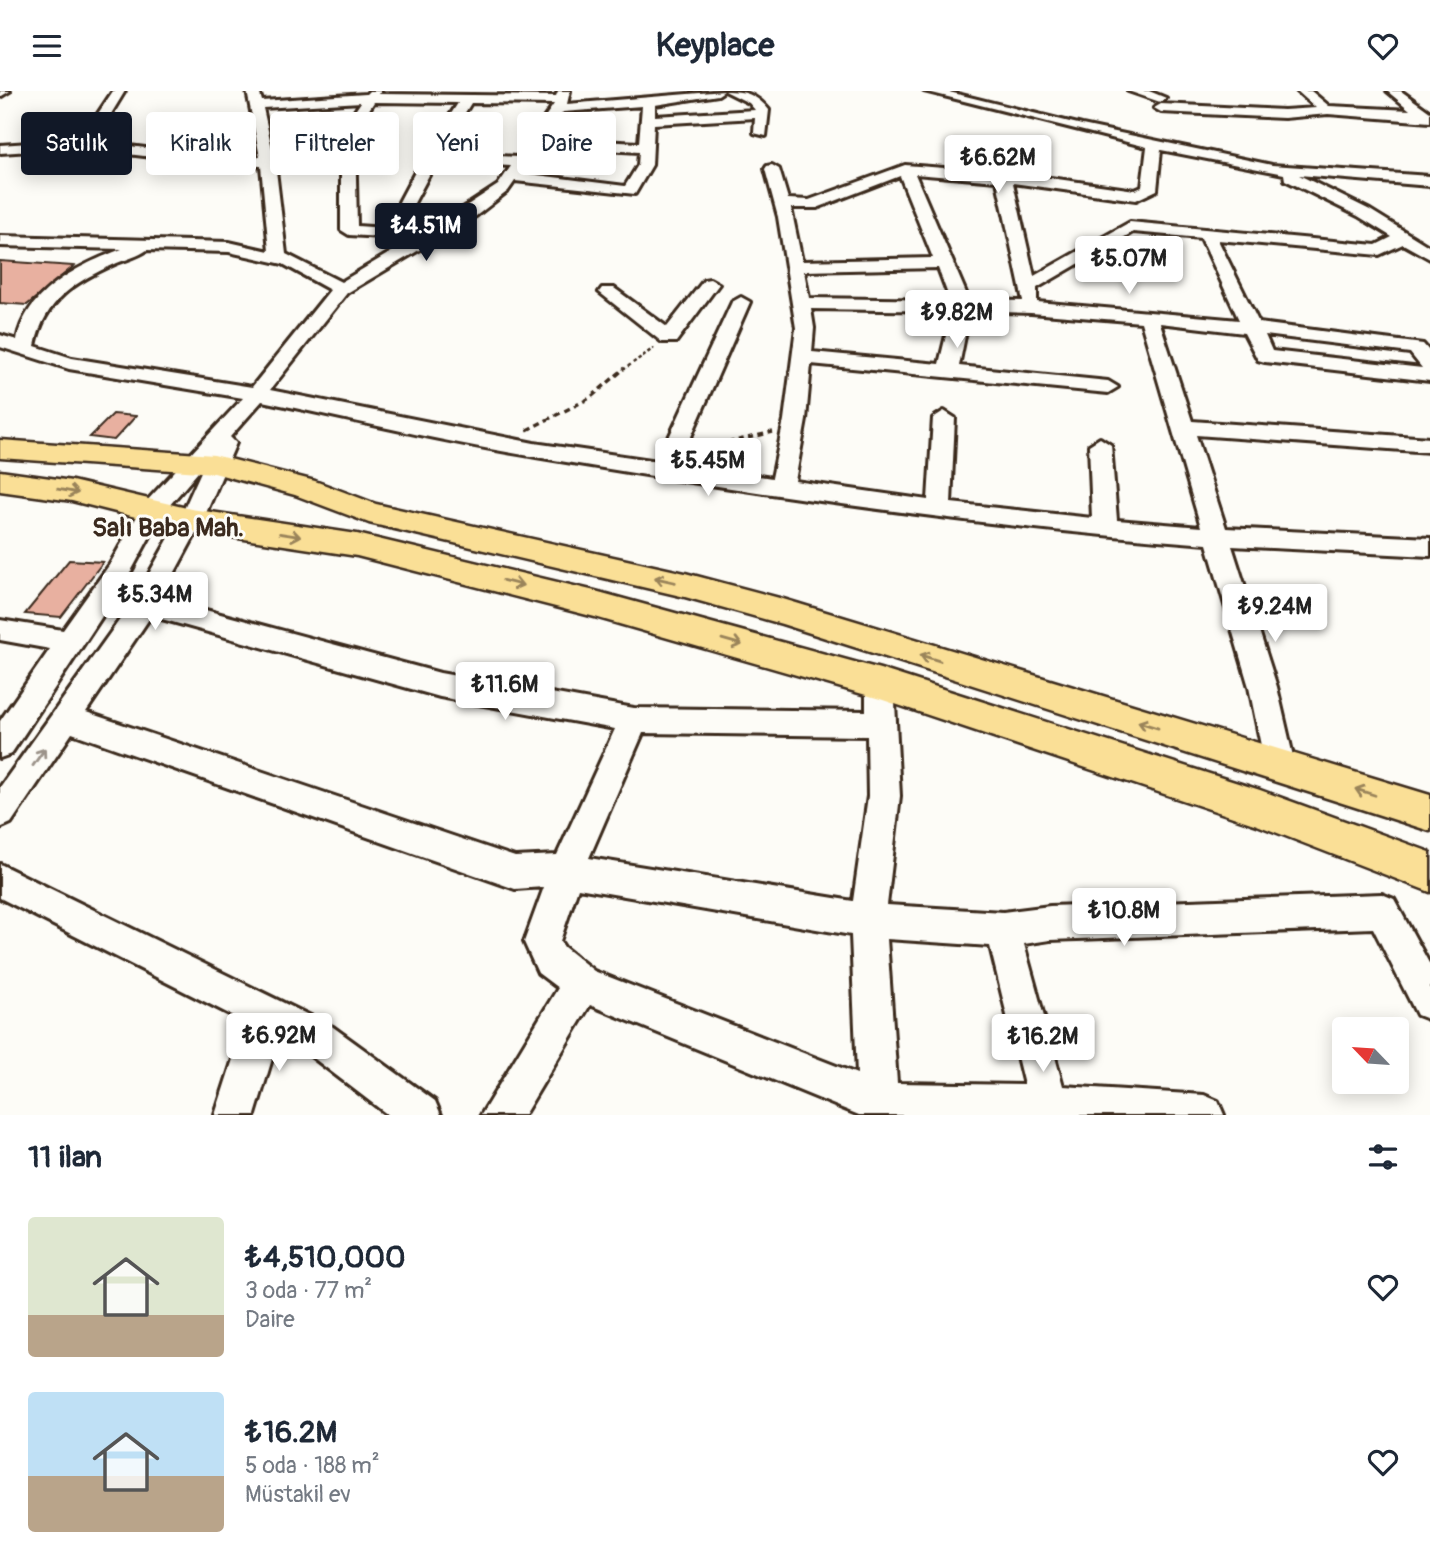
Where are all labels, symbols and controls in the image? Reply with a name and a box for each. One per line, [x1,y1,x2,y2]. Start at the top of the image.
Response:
text: Keyplace [656,26,774,66]
icon: menu [28,27,66,65]
icon: heart [1364,27,1402,65]
chip: Satılık [21,112,132,175]
chip: Kiralık [146,112,256,175]
chip: Filtreler [270,112,399,175]
chip: Yeni [413,112,503,175]
chip: Daire [517,112,616,175]
pin: ₺6.62M [941,135,1055,195]
text: ₺6.62M [960,143,1036,172]
pin: ₺4.51M [369,204,483,263]
text: ₺4.51M [391,211,461,240]
pin: ₺5.07M [1072,237,1186,296]
text: ₺5.07M [1091,244,1167,273]
pin: ₺9.82M [900,291,1014,350]
text: ₺9.82M [921,298,993,327]
pin: ₺5.45M [651,439,765,498]
text: ₺5.45M [671,446,745,475]
one-way arrow [56,485,78,498]
district label: Salı Baba Mah. [92,512,244,544]
one-way arrow [279,529,301,542]
pin: ₺5.34M [98,573,212,632]
one-way arrow [654,573,677,587]
one-way arrow [501,578,523,591]
text: ₺5.34M [118,580,192,609]
pin: ₺9.24M [1218,585,1332,644]
text: ₺9.24M [1238,592,1312,621]
one-way arrow [721,637,743,650]
one-way arrow [920,650,942,663]
pin: ₺11.6M [448,663,562,722]
text: ₺11.6M [472,670,538,699]
one-way arrow [1137,717,1159,730]
one-way arrow [32,748,46,767]
one-way arrow [1354,785,1376,798]
pin: ₺10.8M [1067,889,1181,948]
text: ₺10.8M [1088,896,1160,925]
pin: ₺6.92M [222,1013,336,1073]
pin: ₺16.2M [986,1014,1100,1074]
north arrow [1332,1017,1409,1094]
map controls [1332,1017,1409,1094]
text: ₺6.92M [242,1021,316,1050]
text: ₺16.2M [1008,1022,1078,1051]
icon: filters [1364,1138,1402,1176]
text: 11 ilan [28,1139,102,1176]
text: ₺4,510,000 [245,1239,406,1276]
icon: home [84,1245,168,1329]
icon: heart [1364,1268,1402,1306]
text: 3 oda · 77 m² [245,1276,372,1305]
text: Daire [245,1305,294,1334]
text: ₺16.2M [245,1414,337,1451]
icon: home [84,1420,168,1504]
icon: heart [1364,1443,1402,1481]
text: 5 oda · 188 m² [245,1451,380,1480]
text: Müstakil ev [245,1480,351,1509]

